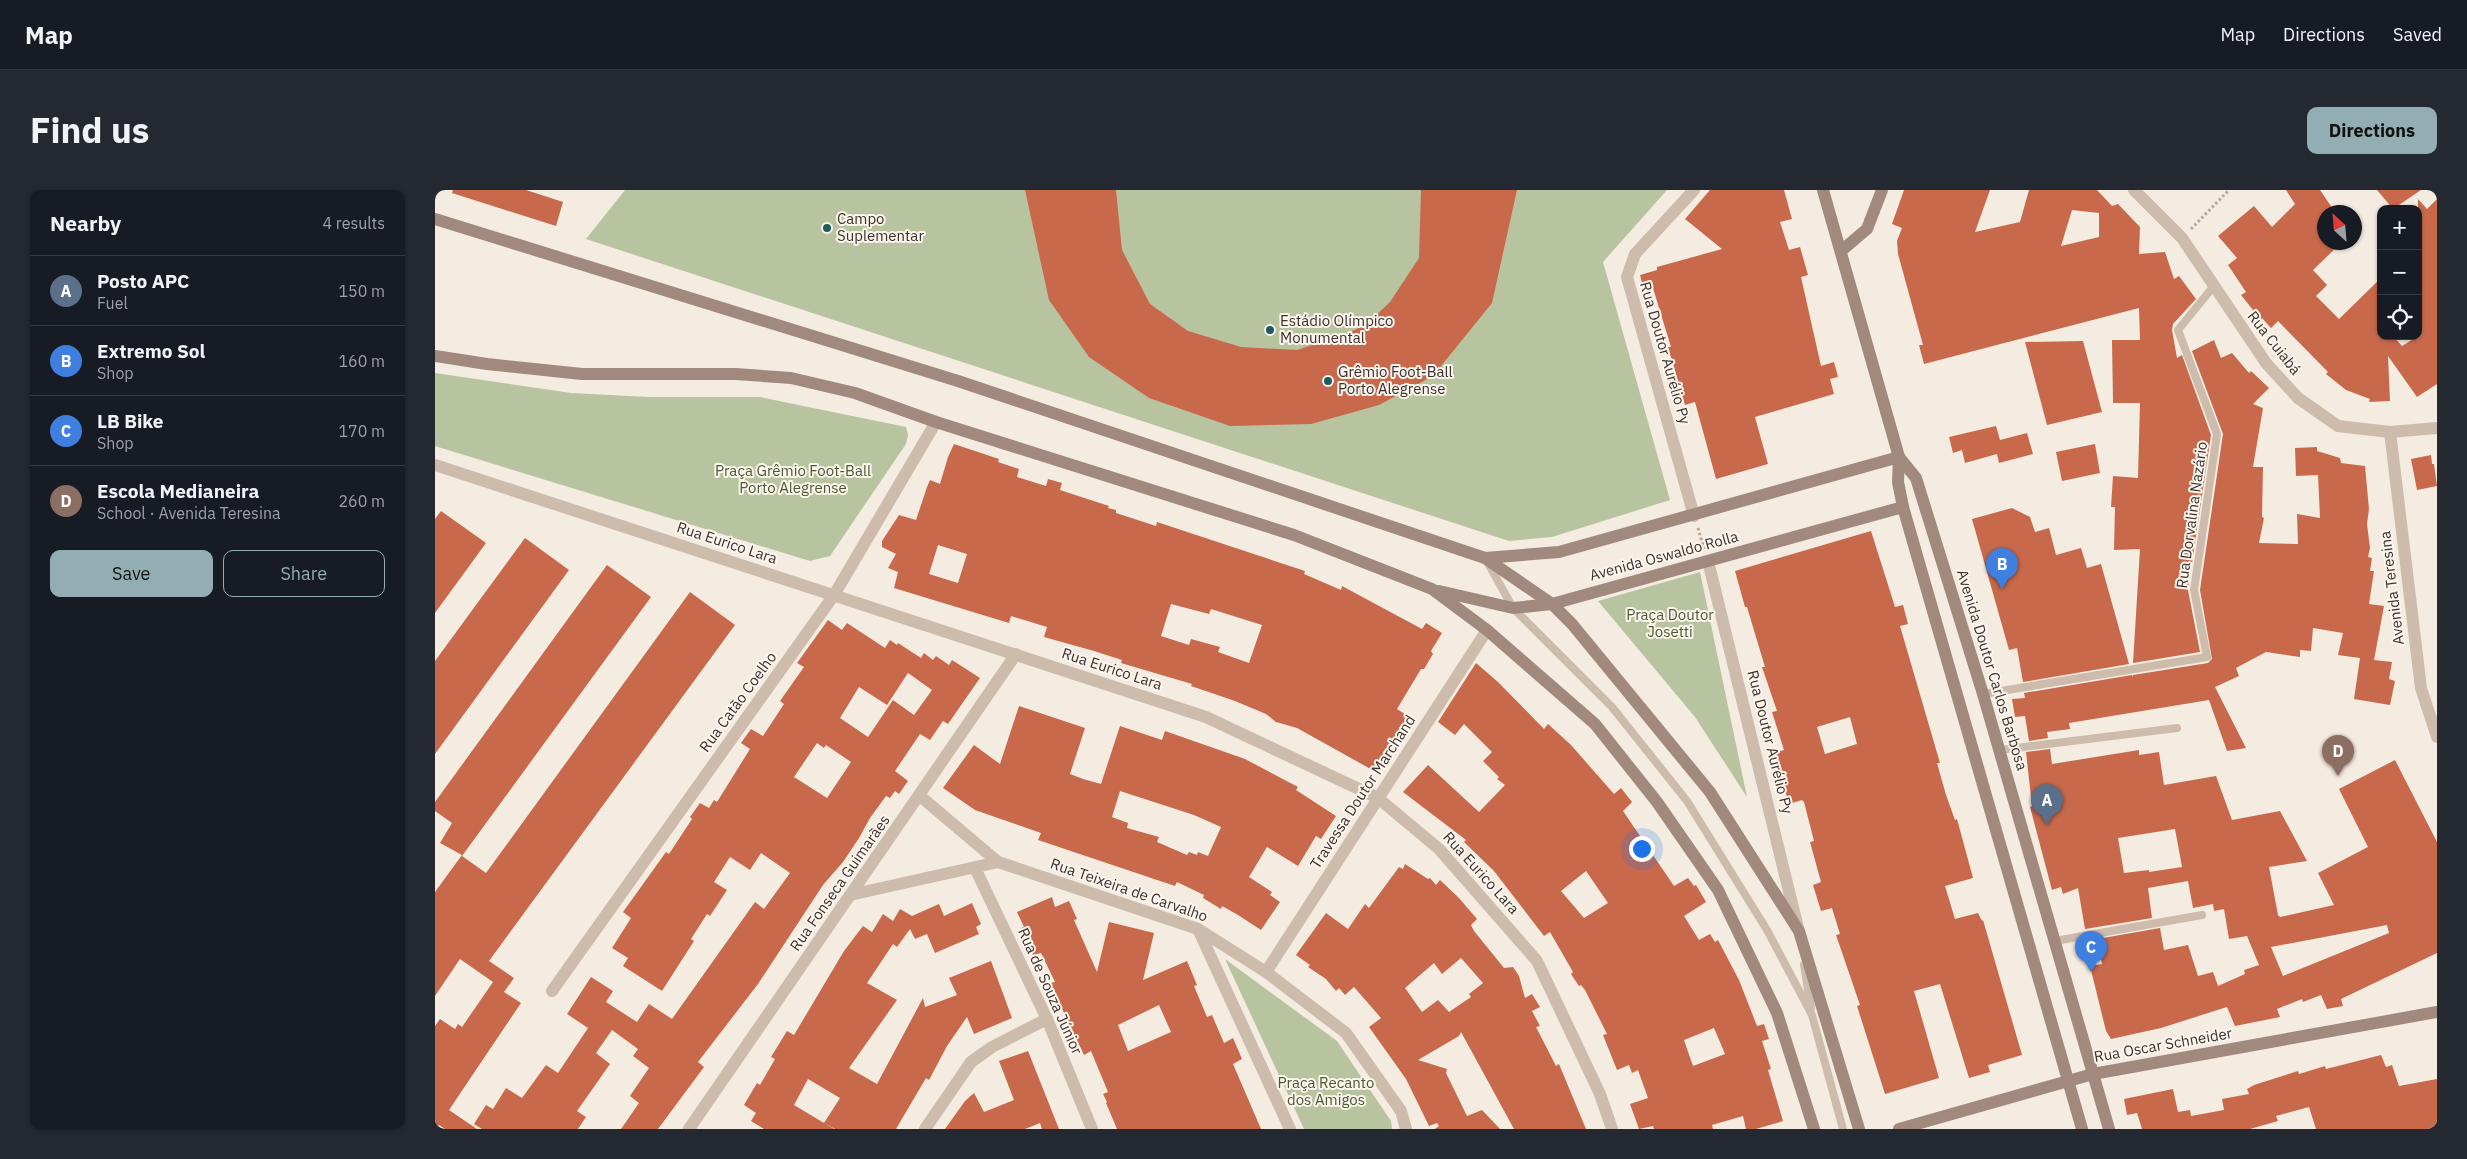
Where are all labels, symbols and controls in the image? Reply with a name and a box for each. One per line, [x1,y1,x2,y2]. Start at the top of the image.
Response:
text: Map [25,19,73,51]
text: Map [2220,23,2255,46]
text: Directions [2283,23,2365,46]
text: Saved [2393,23,2442,46]
text: Find us [30,107,149,153]
button: Directions [2307,107,2437,154]
north arrow [2317,205,2362,250]
map controls [2377,205,2422,340]
button: + [2377,205,2422,250]
text: Nearby [50,209,121,237]
place label: Campo Suplementar [837,209,924,245]
text: 4 results [322,213,385,233]
marker: Campo Suplementar [821,222,833,234]
button: − [2377,250,2422,295]
text: Posto APC [97,269,189,293]
street label: Rua Doutor Aurélio Py [1636,279,1695,427]
text: A [61,281,71,301]
text: 150 m [338,281,385,301]
text: Fuel [97,293,128,313]
button: locate [2377,295,2422,340]
street label: Rua Cuiabá [2244,307,2305,378]
place label: Estádio Olímpico Monumental [1280,311,1393,347]
marker: Estádio Olímpico Monumental [1264,324,1276,336]
text: Extremo Sol [97,339,205,363]
text: B [61,351,71,371]
text: 160 m [338,351,385,371]
place label: Grêmio Foot-Ball Porto Alegrense [1338,362,1453,398]
text: Shop [97,363,134,383]
marker: Grêmio Foot-Ball Porto Alegrense [1322,375,1334,387]
text: LB Bike [97,409,163,433]
text: C [61,421,71,441]
text: 170 m [338,421,385,441]
text: Shop [97,433,134,453]
street label: Rua Dorvalina Nazário [2172,440,2211,590]
park label: Praça Grêmio Foot-Ball Porto Alegrense [715,461,871,497]
text: Escola Medianeira [97,479,259,503]
text: D [60,491,72,511]
text: 260 m [338,491,385,511]
text: School · Avenida Teresina [97,503,281,523]
street label: Rua Eurico Lara [674,517,780,568]
street label: Avenida Oswaldo Rolla [1587,527,1740,585]
street label: Avenida Teresina [2375,530,2408,646]
pin: B [1986,548,2018,589]
button: Save [50,550,213,597]
button: Share [223,550,385,597]
street label: Avenida Doutor Carlos Barbosa [1953,567,2032,772]
park label: Praça Doutor Josetti [1626,605,1714,641]
street label: Rua Eurico Lara [1059,643,1165,694]
street label: Rua Catão Coelho [695,648,780,755]
street label: Rua Doutor Aurélio Py [1743,668,1798,816]
street label: Travessa Doutor Marchand [1306,711,1419,872]
pin: D [2322,735,2354,776]
pin: A [2031,784,2063,825]
street label: Rua Fonseca Guimarães [785,811,894,955]
street label: Rua Eurico Lara [1439,827,1523,918]
your location [1629,836,1655,862]
street label: Rua Teixeira de Carvalho [1048,854,1210,925]
street label: Rua de Souza Júnior [1014,925,1087,1058]
pin: C [2075,931,2107,972]
street label: Rua Oscar Schneider [2092,1023,2234,1066]
park label: Praça Recanto dos Amigos [1278,1073,1374,1109]

